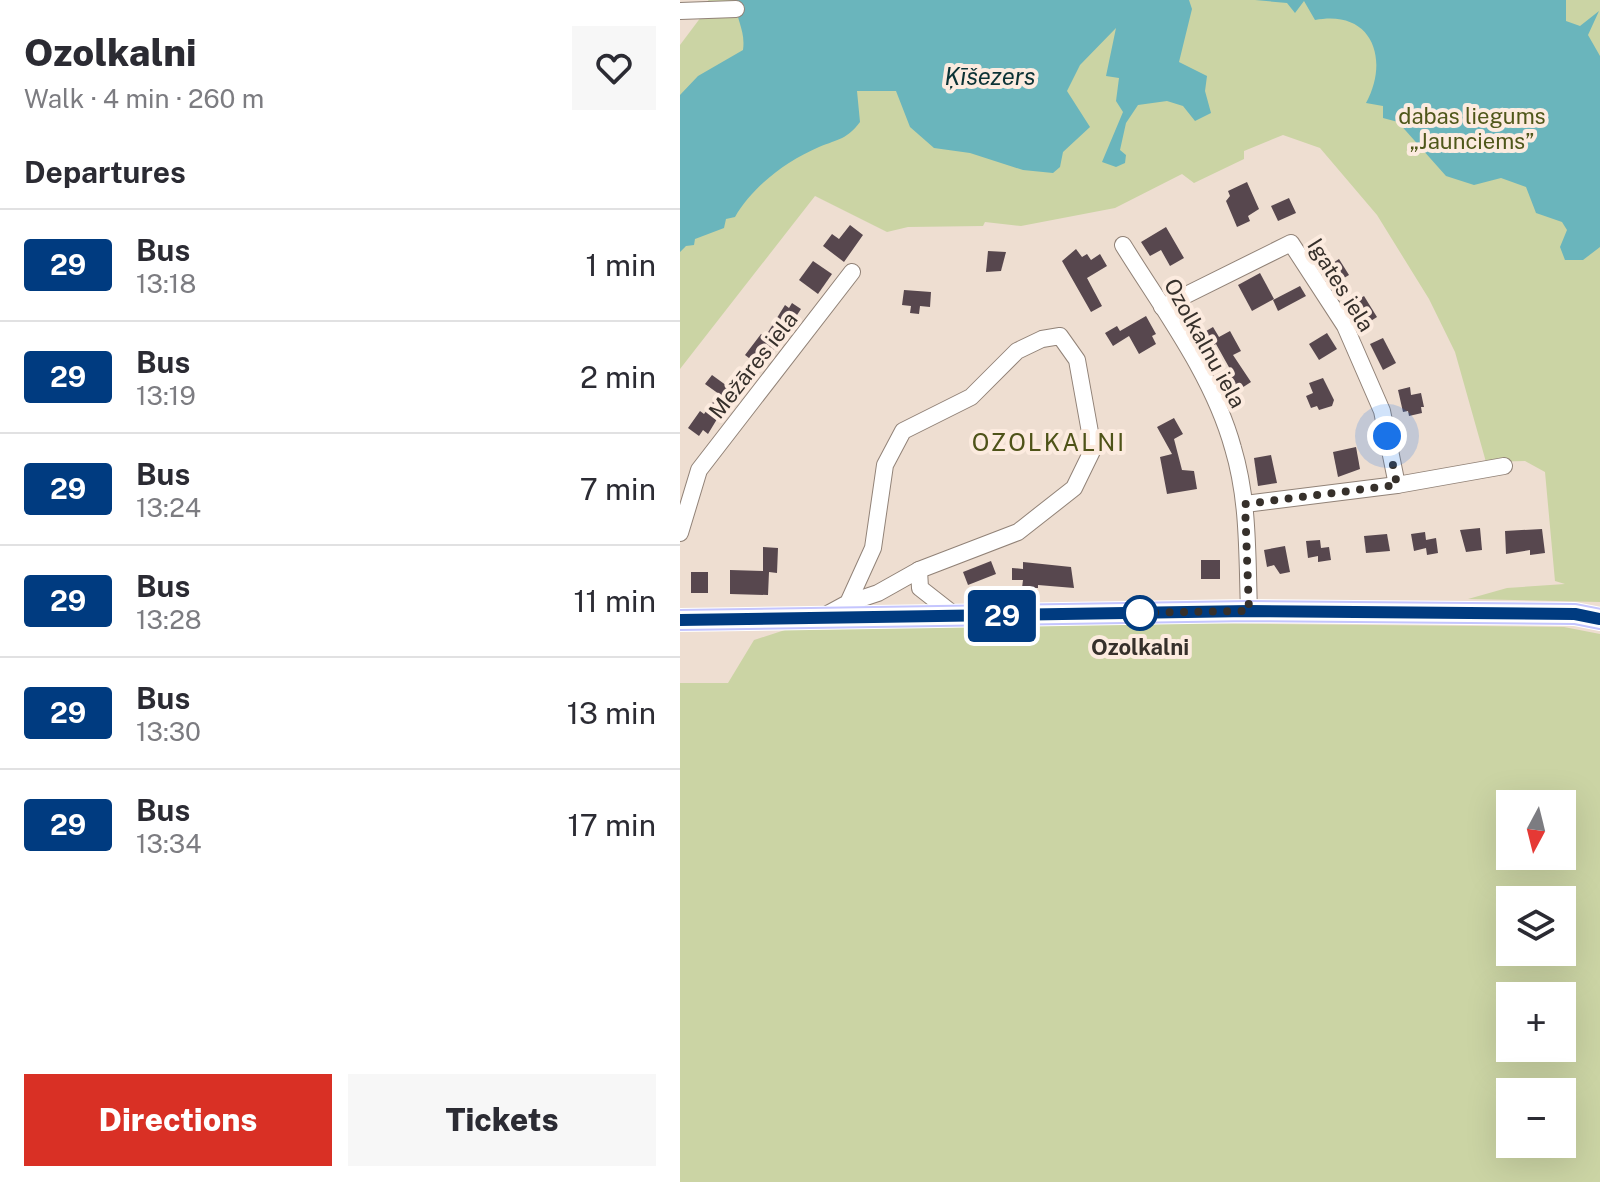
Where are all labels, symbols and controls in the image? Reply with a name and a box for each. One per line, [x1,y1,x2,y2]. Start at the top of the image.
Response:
button: heart [572,26,656,110]
text: Ozolkalni [24,30,196,75]
water label: Ķīšezers [945,62,1036,90]
text: Walk · 4 min · 260 m [24,83,264,114]
park label: dabas liegums „Jaunciems” [1398,103,1546,154]
text: Departures [24,154,186,190]
text: Bus [136,232,190,268]
street label: Igates iela [1302,234,1380,336]
text: 1 min [586,247,656,283]
text: 29 [50,248,86,281]
text: 13:18 [136,268,196,299]
street label: Ozolkalnu iela [1159,274,1251,412]
street label: Mežāres iela [703,306,803,424]
text: Bus [136,344,190,380]
text: 2 min [580,359,656,395]
text: 29 [50,360,86,393]
text: 13:19 [136,380,196,411]
your location [1367,416,1407,456]
district label: OZOLKALNI [972,428,1126,456]
text: Bus [136,456,190,492]
text: 7 min [580,471,656,507]
text: 29 [50,472,86,505]
text: 13:24 [136,492,201,523]
text: Bus [136,568,190,604]
text: 11 min [573,583,656,619]
text: 29 [50,584,86,617]
line badge: 29 [966,590,1038,642]
marker: Ozolkalni [1123,596,1157,630]
text: 29 [984,599,1020,632]
text: 13:28 [136,604,202,635]
place label: Ozolkalni [1091,634,1189,660]
text: Bus [136,680,190,716]
text: 13 min [567,695,656,731]
text: 29 [50,696,86,729]
text: 13:30 [136,716,201,747]
north arrow [1496,790,1576,870]
map controls [1496,790,1576,1158]
text: Bus [136,792,190,828]
text: 17 min [568,807,656,843]
text: 29 [50,808,86,841]
text: 13:34 [136,828,202,859]
button: layers [1496,886,1576,966]
button: + [1496,982,1576,1062]
button: Directions [24,1074,332,1166]
button: Tickets [348,1074,656,1166]
button: − [1496,1078,1576,1158]

